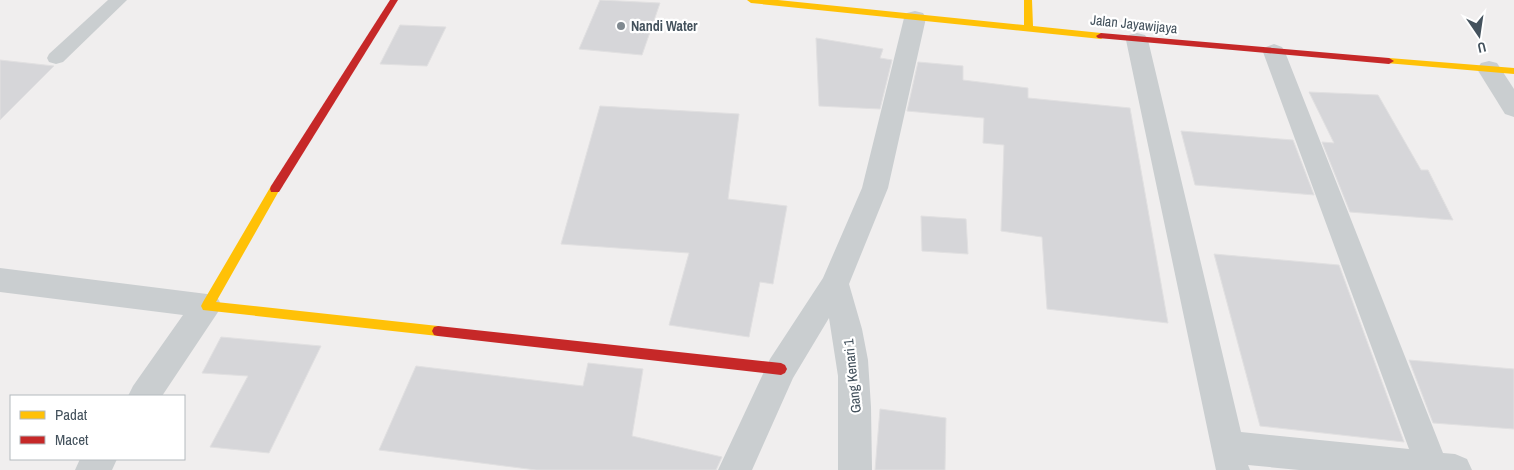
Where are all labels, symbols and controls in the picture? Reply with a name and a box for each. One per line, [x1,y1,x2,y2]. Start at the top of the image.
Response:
street label: Jalan Jayawijaya [1090,10,1179,38]
north arrow [1454,10,1504,60]
place label: Nandi Water [631,17,698,35]
marker: Nandi Water [615,20,627,32]
text: U [1476,38,1488,57]
street label: Gang Kenari 1 [839,337,865,414]
legend [10,395,185,460]
text: Padat [55,404,88,425]
text: Macet [55,429,89,450]

